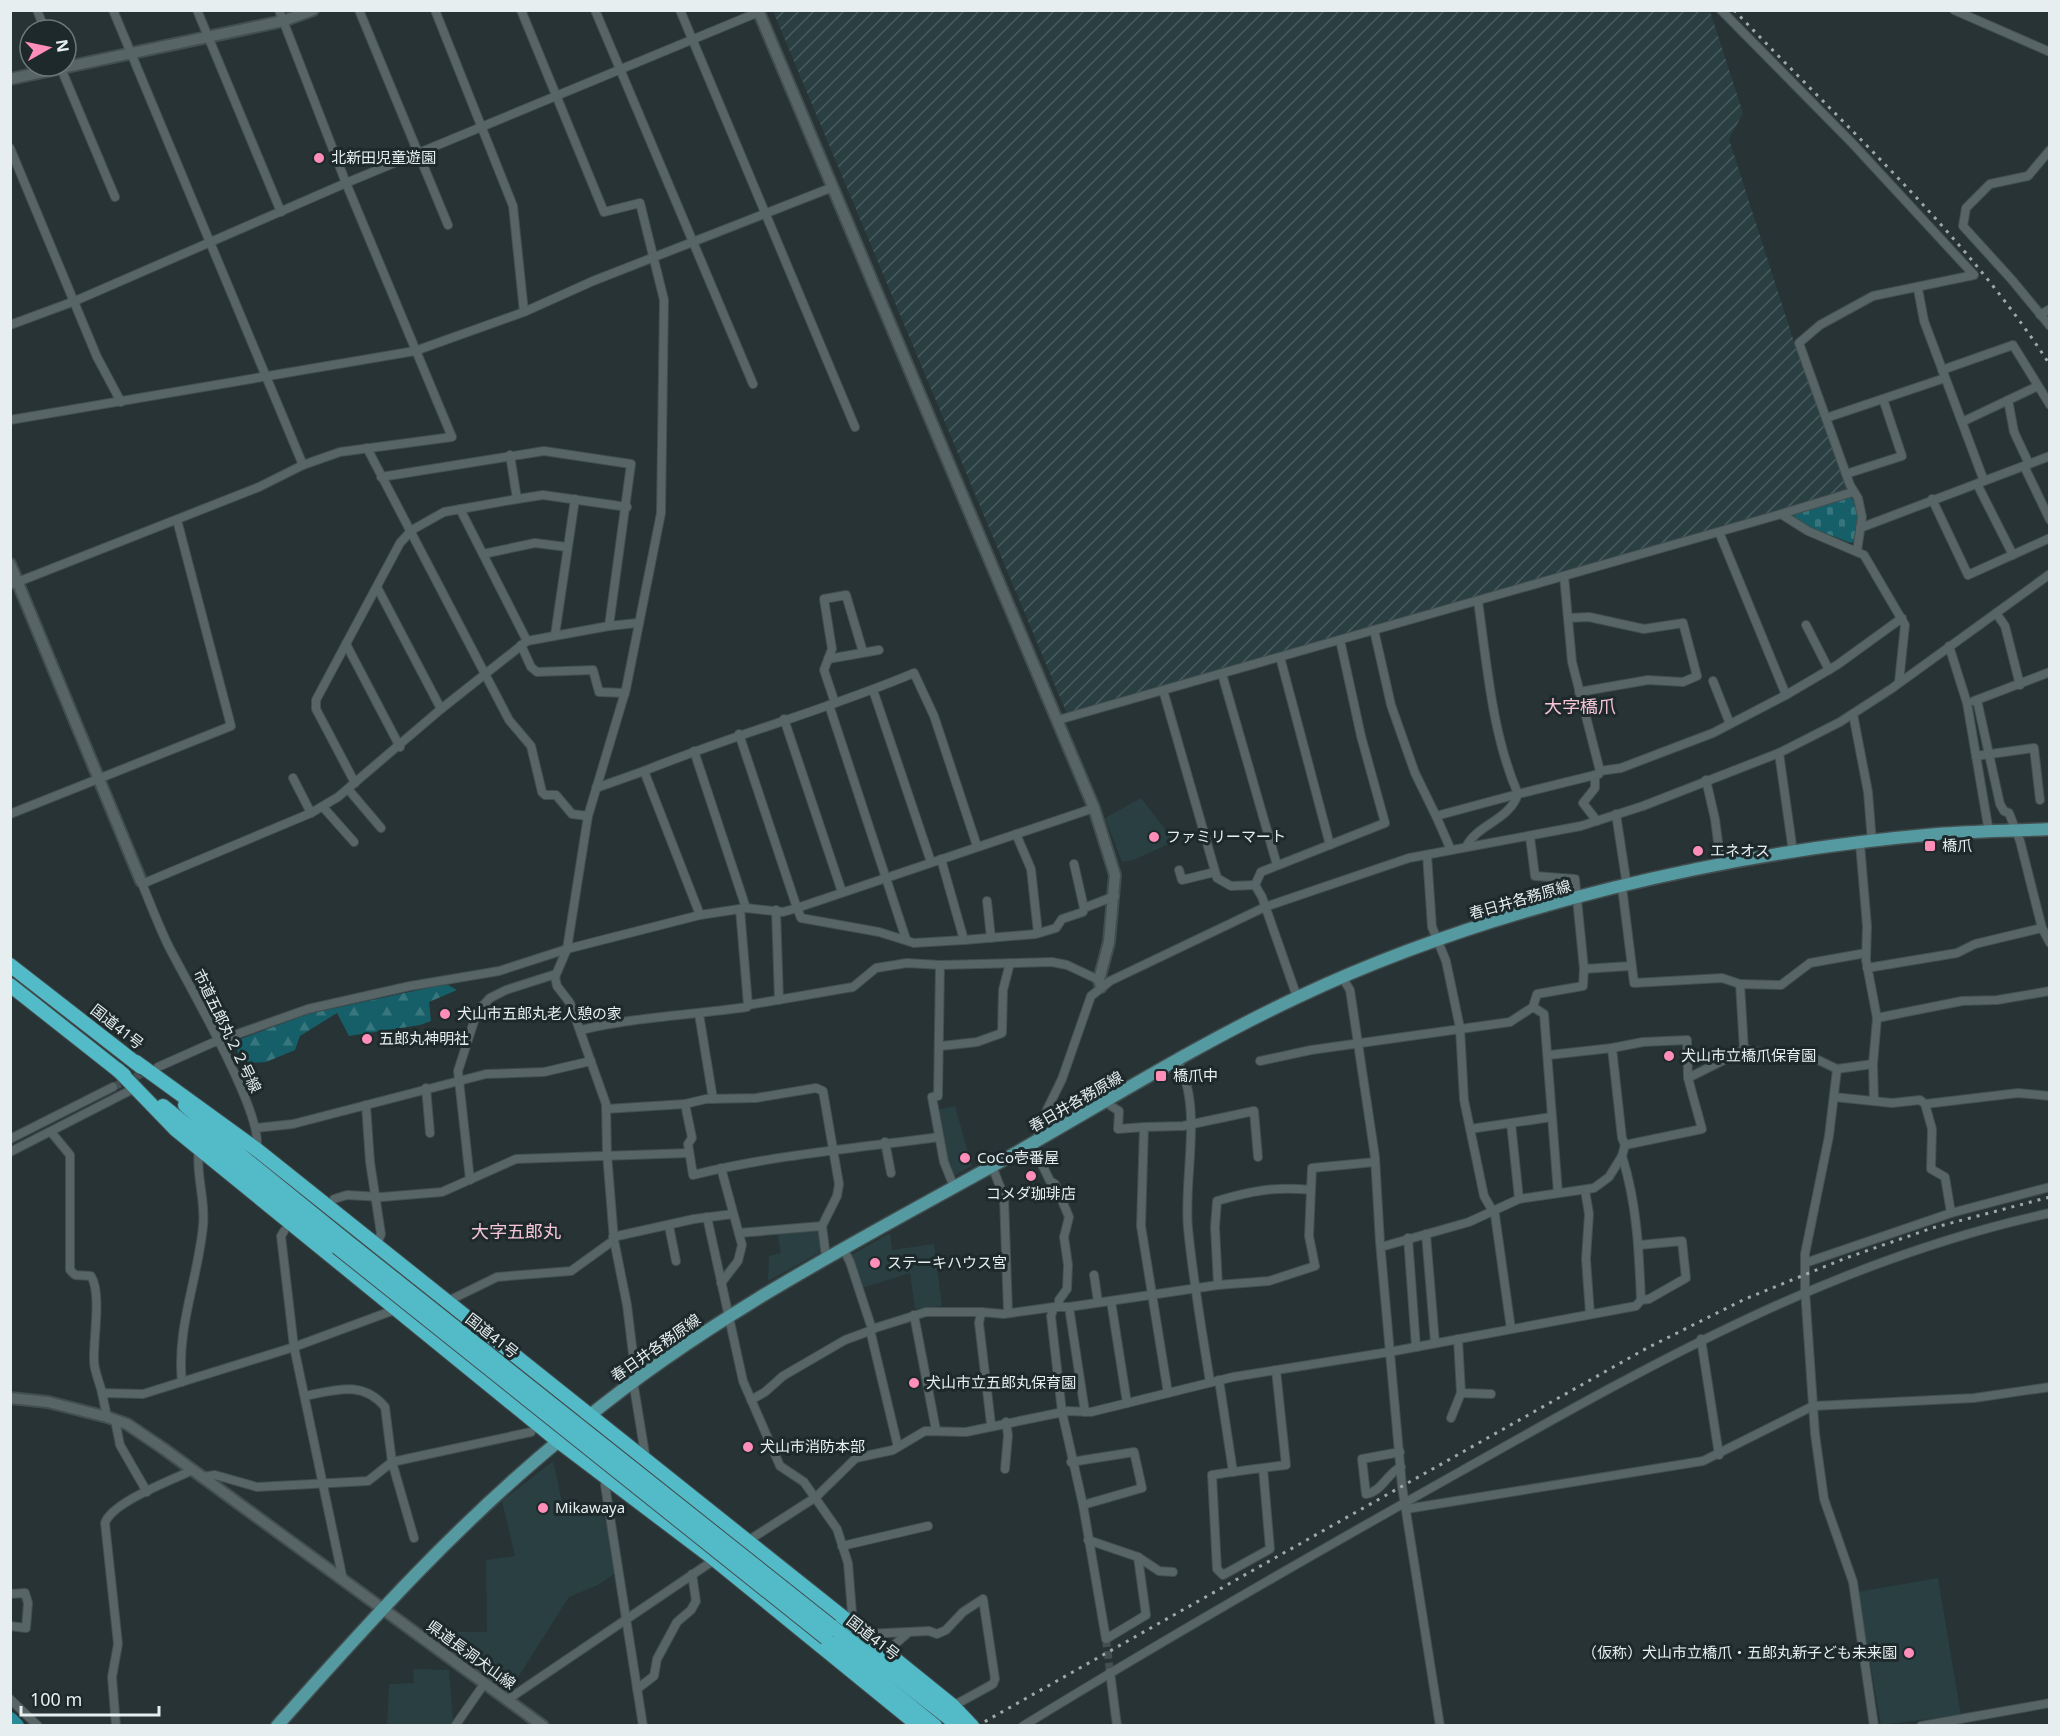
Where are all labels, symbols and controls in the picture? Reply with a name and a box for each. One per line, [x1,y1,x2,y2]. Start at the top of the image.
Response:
north arrow [18,18,78,78]
text: N [51,38,75,54]
place label: 北新田児童遊園 [331,147,436,167]
marker: 北新田児童遊園 [312,151,326,165]
district label: 大字橋爪 [1544,694,1616,718]
place label: ファミリーマート [1166,826,1286,846]
marker: ファミリーマート [1147,830,1161,844]
place label: 橋爪 [1942,835,1972,855]
marker: 橋爪 [1923,839,1937,853]
place label: エネオス [1710,840,1770,860]
marker: エネオス [1691,844,1705,858]
street label: 春日井各務原線 [1466,875,1573,923]
street label: 市道五郎丸２２号線 [189,966,266,1096]
street label: 国道41号 [87,999,148,1053]
place label: 犬山市五郎丸老人憩の家 [457,1003,622,1023]
marker: 犬山市五郎丸老人憩の家 [438,1007,452,1021]
place label: 五郎丸神明社 [379,1028,469,1048]
marker: 五郎丸神明社 [360,1032,374,1046]
place label: 犬山市立橋爪保育園 [1681,1045,1816,1065]
marker: 犬山市立橋爪保育園 [1662,1049,1676,1063]
place label: 橋爪中 [1173,1065,1218,1085]
street label: 春日井各務原線 [1025,1066,1126,1136]
marker: 橋爪中 [1154,1069,1168,1083]
place label: CoCo壱番屋 [977,1147,1059,1167]
marker: CoCo壱番屋 [958,1151,972,1165]
marker: コメダ珈琲店 [1024,1169,1038,1183]
place label: コメダ珈琲店 [986,1183,1076,1203]
district label: 大字五郎丸 [471,1219,561,1243]
place label: ステーキハウス宮 [887,1252,1007,1272]
marker: ステーキハウス宮 [868,1256,882,1270]
street label: 国道41号 [462,1308,523,1362]
street label: 春日井各務原線 [607,1309,704,1385]
place label: 犬山市立五郎丸保育園 [926,1372,1076,1392]
marker: 犬山市立五郎丸保育園 [907,1376,921,1390]
place label: 犬山市消防本部 [760,1436,865,1456]
marker: 犬山市消防本部 [741,1440,755,1454]
place label: Mikawaya [555,1497,625,1517]
marker: Mikawaya [536,1501,550,1515]
street label: 国道41号 [843,1610,904,1664]
street label: 県道長洞犬山線 [423,1615,520,1693]
place label: （仮称）犬山市立橋爪・五郎丸新子ども未来園 [1582,1642,1897,1662]
marker: （仮称）犬山市立橋爪・五郎丸新子ども未来園 [1902,1646,1916,1660]
scale bar [21,1679,159,1717]
text: 100 m [30,1687,82,1711]

